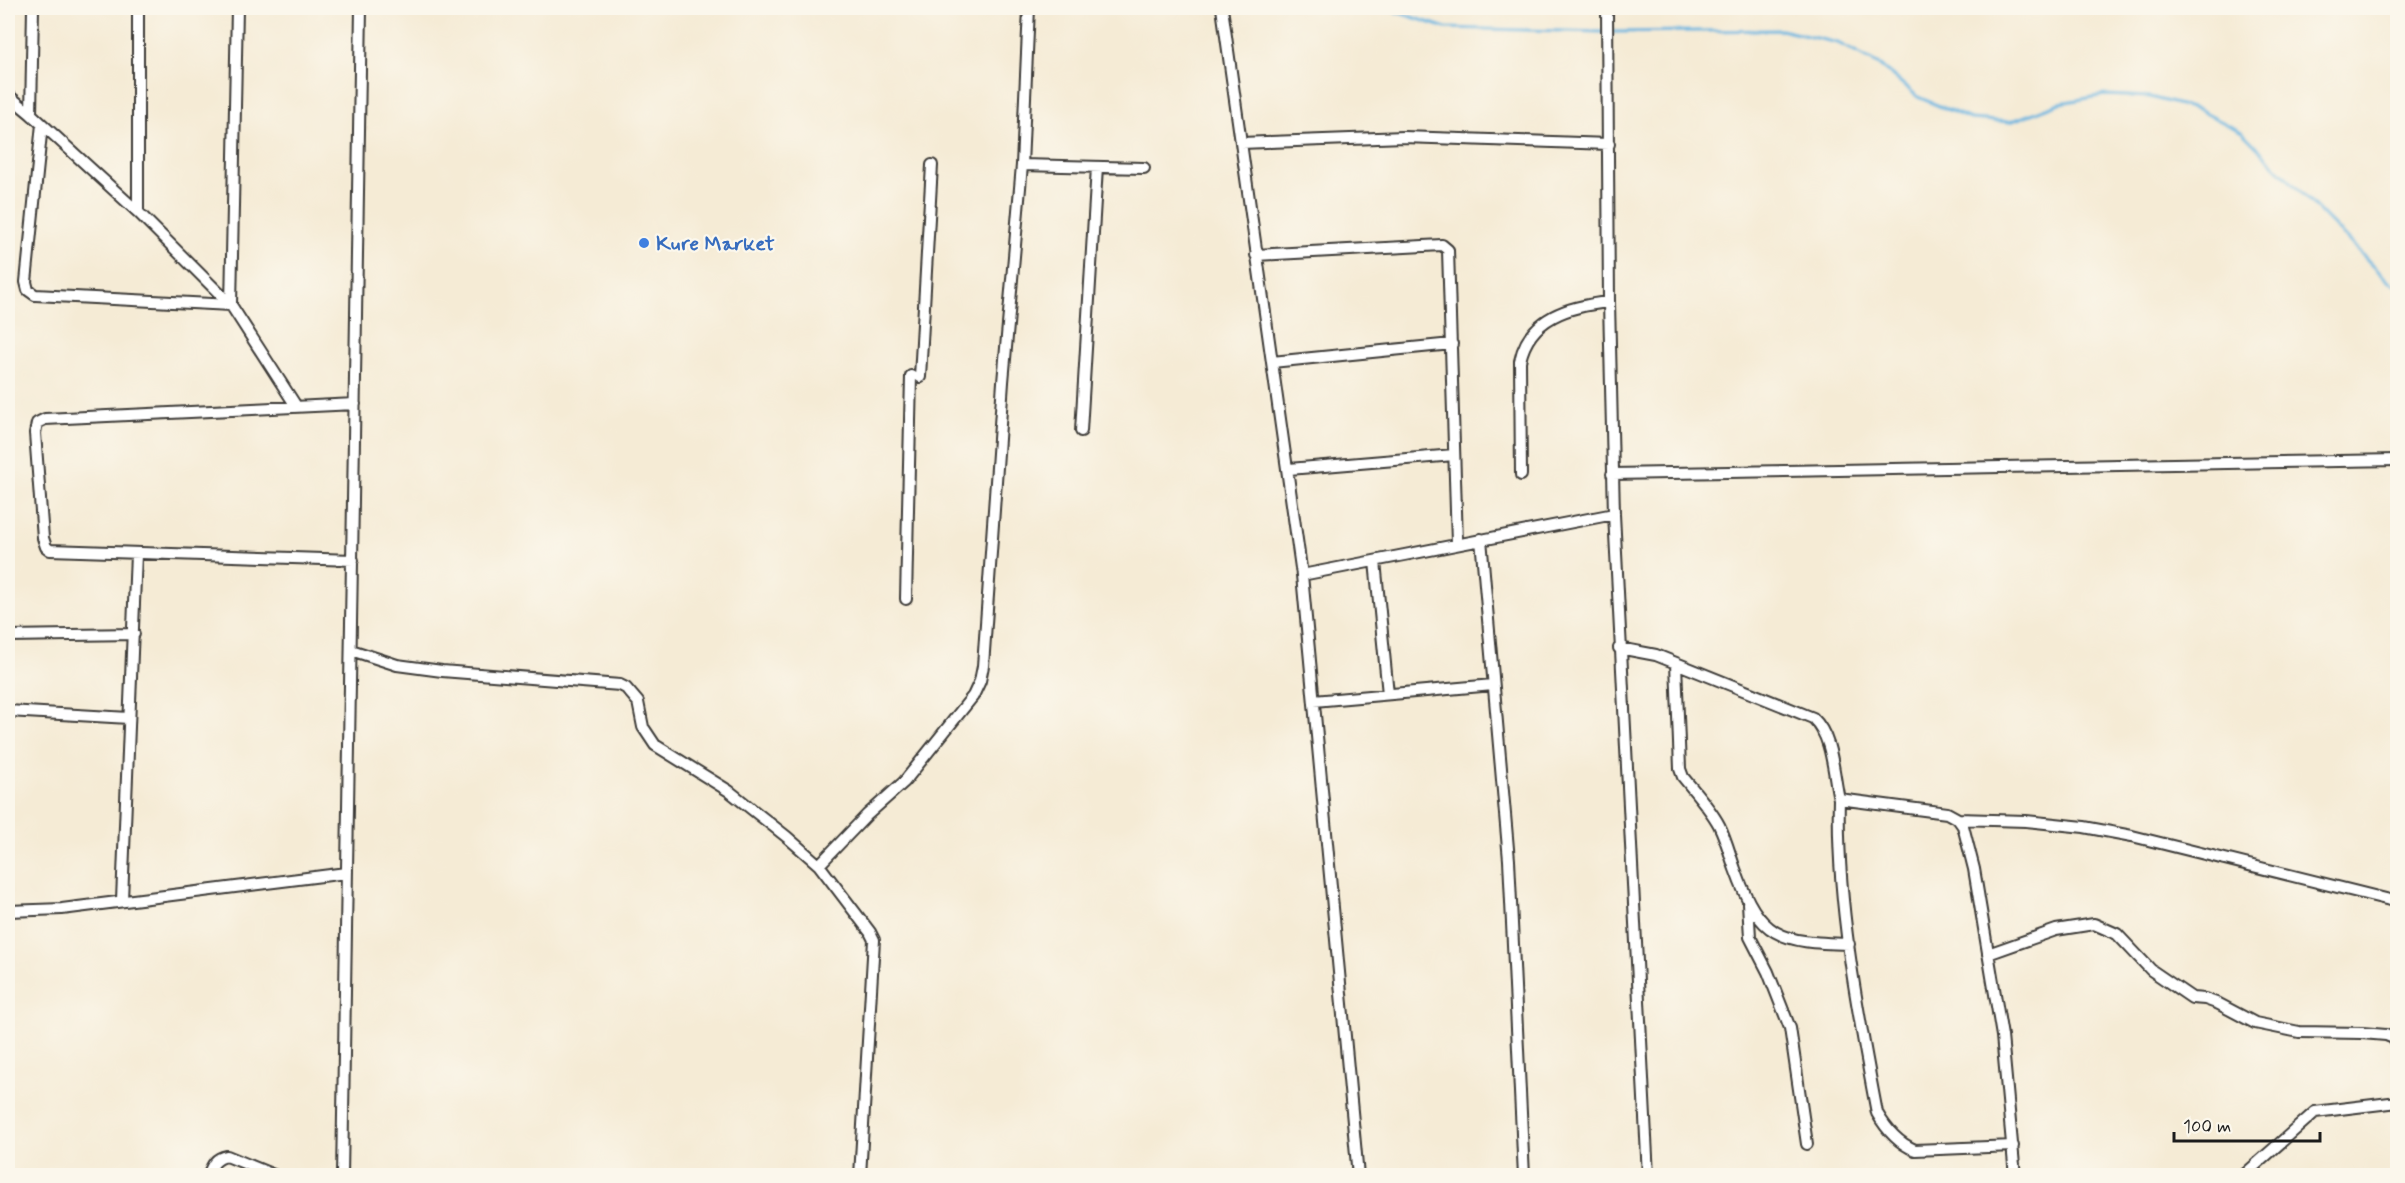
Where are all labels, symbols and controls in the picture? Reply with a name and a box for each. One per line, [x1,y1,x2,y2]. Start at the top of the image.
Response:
place label: Kure Market [656,230,775,258]
marker: Kure Market [637,236,651,250]
scale bar [2174,1105,2320,1143]
text: 100 m [2183,1115,2231,1139]

